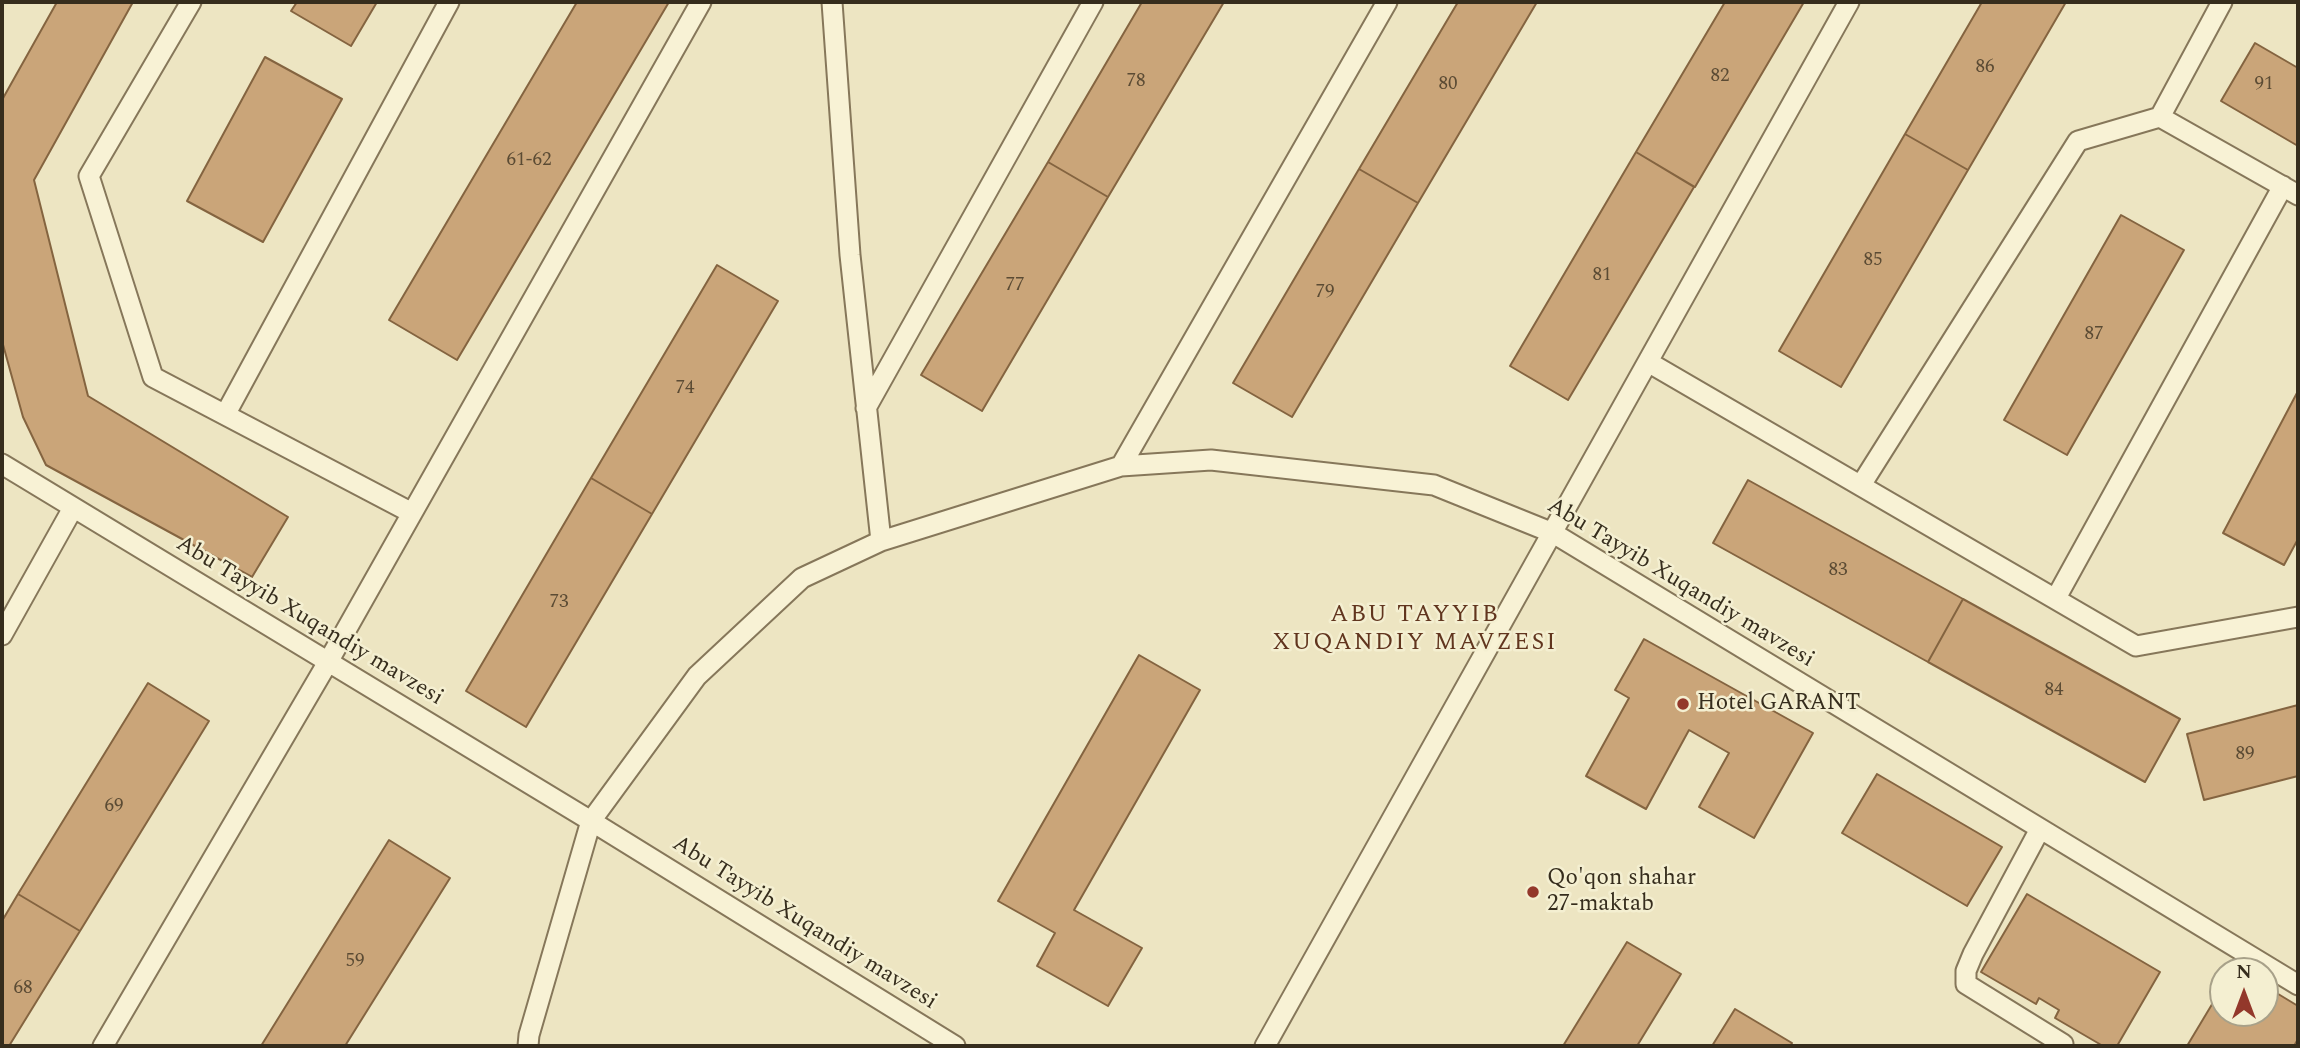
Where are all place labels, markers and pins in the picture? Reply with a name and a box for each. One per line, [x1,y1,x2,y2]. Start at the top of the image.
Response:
place label: Hotel GARANT [1697,690,1861,718]
marker: Hotel GARANT [1675,696,1691,712]
place label: Qo'qon shahar 27-maktab [1547,865,1696,919]
marker: Qo'qon shahar 27-maktab [1525,884,1541,900]

